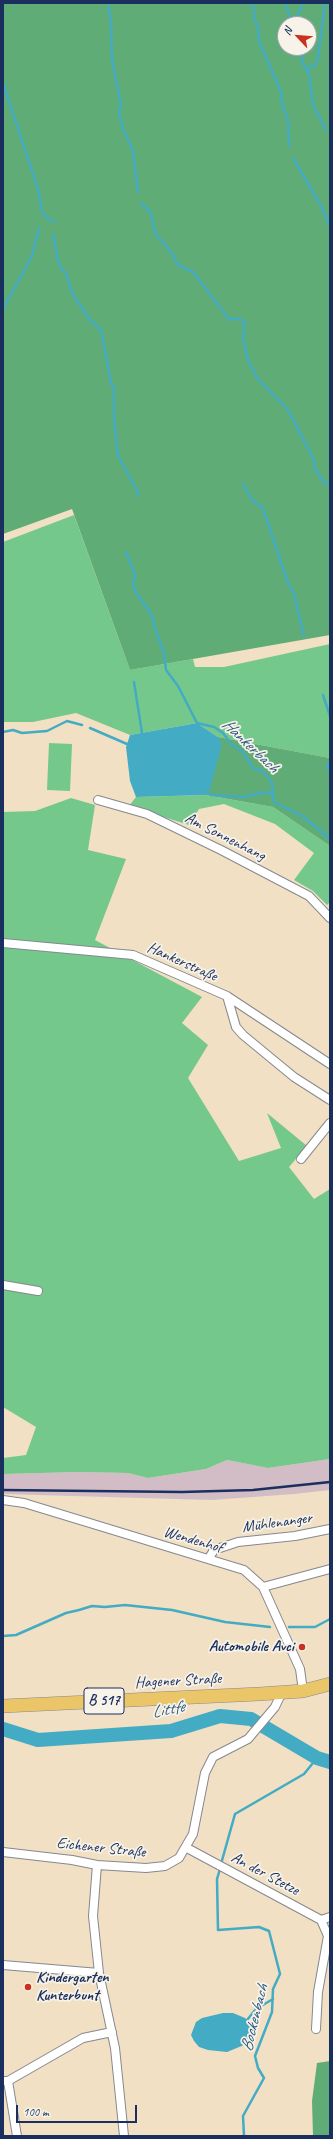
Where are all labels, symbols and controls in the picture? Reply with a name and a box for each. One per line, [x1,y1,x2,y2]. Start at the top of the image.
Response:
north arrow [277,16,317,56]
text: N [279,25,295,37]
water label: Hankerbach [217,714,283,778]
street label: Am Sonnenhang [182,809,268,865]
street label: Hankerstraße [144,938,220,986]
street label: Mühlenanger [241,1509,313,1537]
street label: Wendenhof [161,1522,225,1558]
place label: Automobile Avci [209,1637,294,1657]
marker: Automobile Avci [297,1642,307,1652]
street label: Hagener Straße [134,1669,222,1693]
road number: B 517 [84,1688,124,1714]
water label: Littfe [150,1697,186,1723]
street label: Eichener Straße [56,1834,146,1862]
street label: An der Stetze [228,1848,302,1900]
place label: Kindergarten Kunterbunt [36,1968,109,2006]
marker: Kindergarten Kunterbunt [23,1982,33,1992]
water label: Bockenbach [237,1982,273,2054]
scale bar [18,2097,139,2123]
text: 100 m [23,2104,49,2120]

